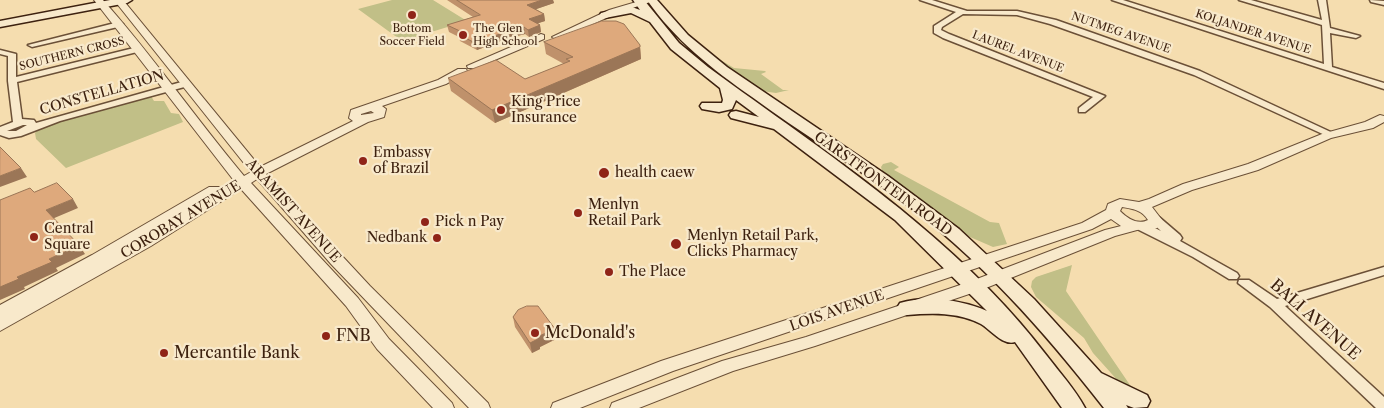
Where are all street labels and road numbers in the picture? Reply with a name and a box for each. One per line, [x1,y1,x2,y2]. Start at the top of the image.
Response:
street label: KOLJANDER AVENUE [1194,7,1312,57]
street label: NUTMEG AVENUE [1070,10,1172,56]
street label: LAUREL AVENUE [970,28,1066,76]
street label: SOUTHERN CROSS [18,35,126,73]
street label: CONSTELLATION [38,67,166,119]
street label: GARSTFONTEIN ROAD [811,128,955,240]
street label: ARAMIST AVENUE [242,156,344,266]
street label: COROBAY AVENUE [118,177,244,263]
street label: BALI AVENUE [1266,276,1364,364]
street label: LOIS AVENUE [787,287,887,335]

